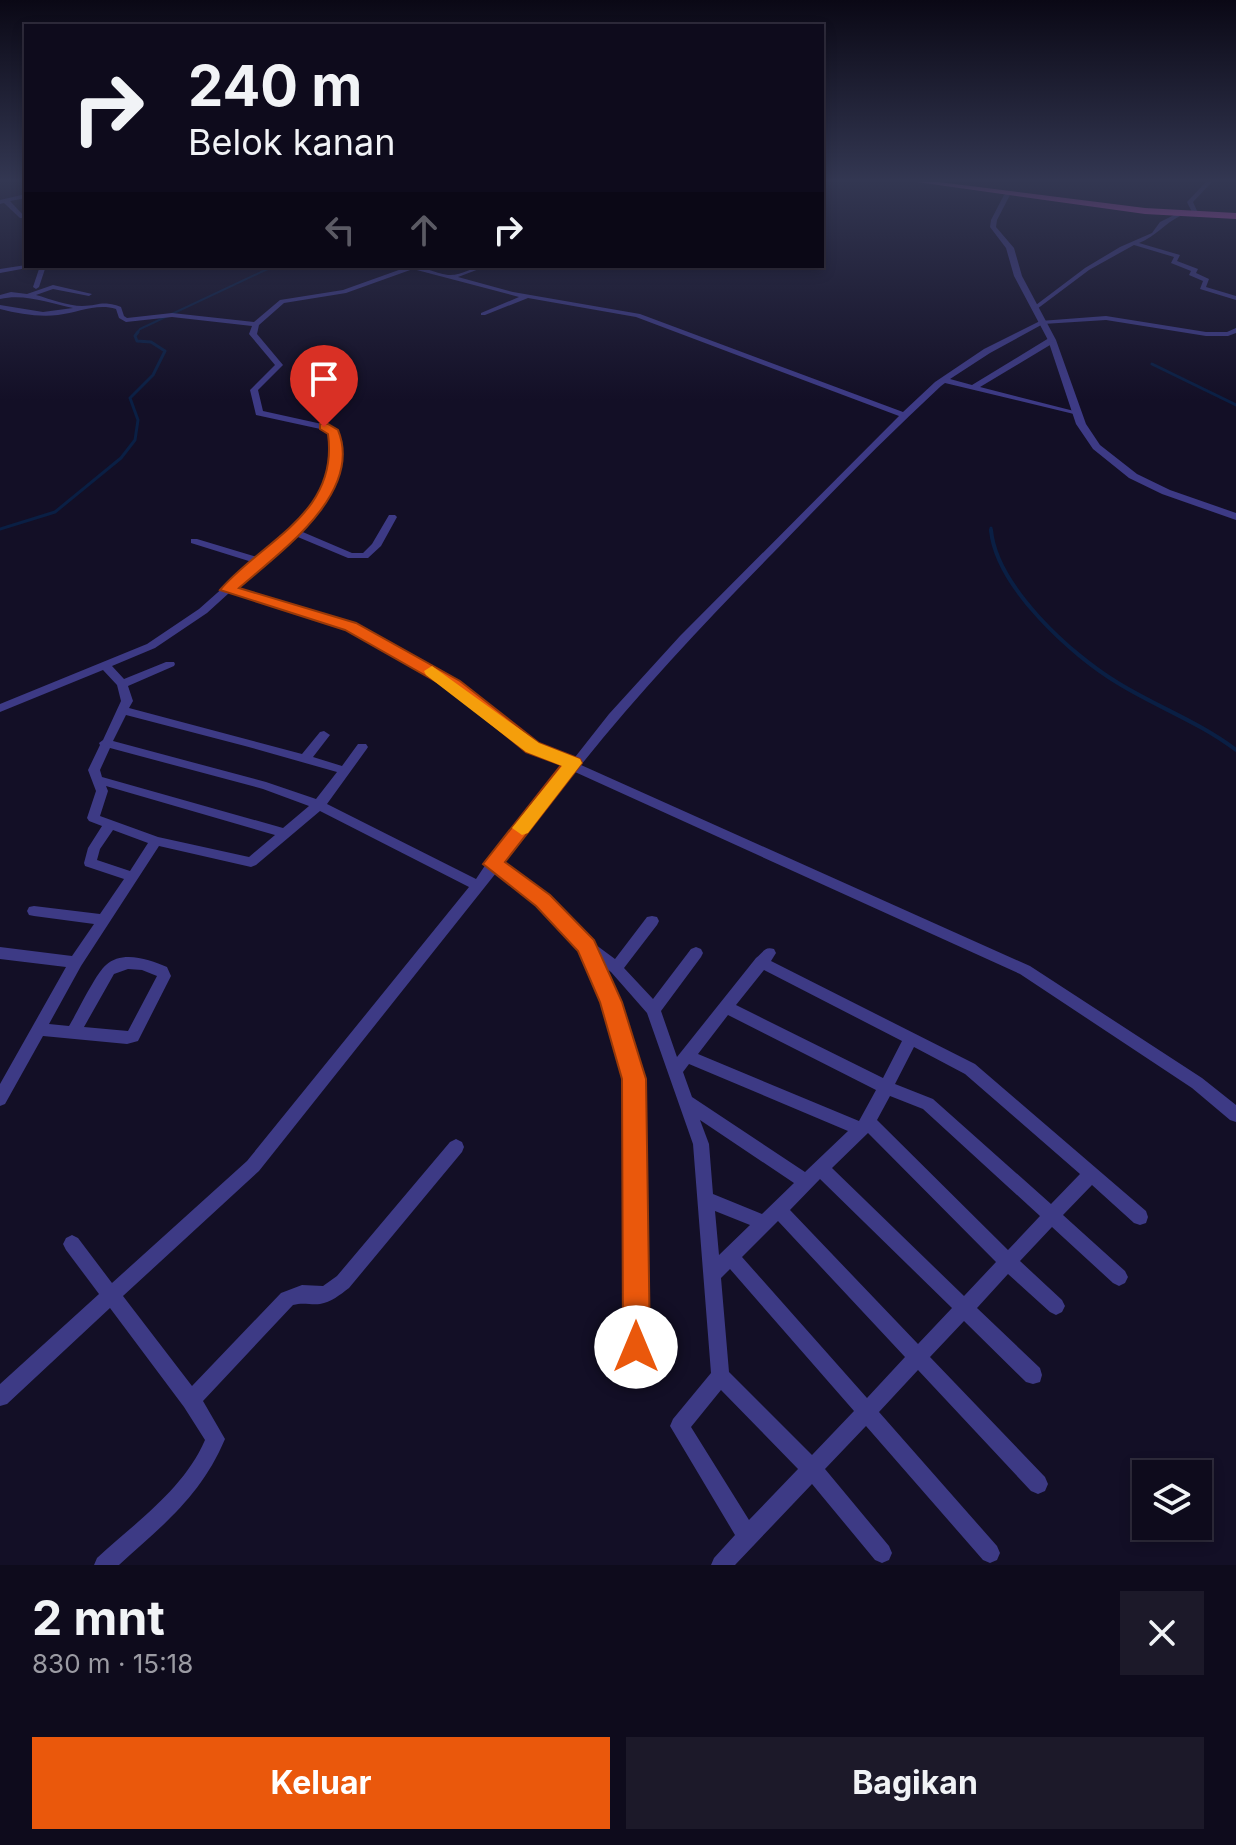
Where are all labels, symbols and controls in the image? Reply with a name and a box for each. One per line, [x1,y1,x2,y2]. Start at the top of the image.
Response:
text: 240 m [188,52,362,120]
icon: right [56,56,160,160]
text: Belok kanan [188,120,395,164]
icon: left [318,208,362,252]
icon: ahead [402,208,446,252]
icon: right [486,208,530,252]
pin [290,345,358,427]
icon: arrive [302,357,346,401]
position arrow [594,1305,678,1389]
map controls [1132,1460,1212,1540]
button: layers [1132,1460,1212,1540]
text: 2 mnt [32,1588,165,1647]
button: close [1120,1591,1204,1675]
text: 830 m · 15:18 [32,1648,193,1679]
button: Keluar [32,1737,610,1829]
button: Bagikan [626,1737,1204,1829]

